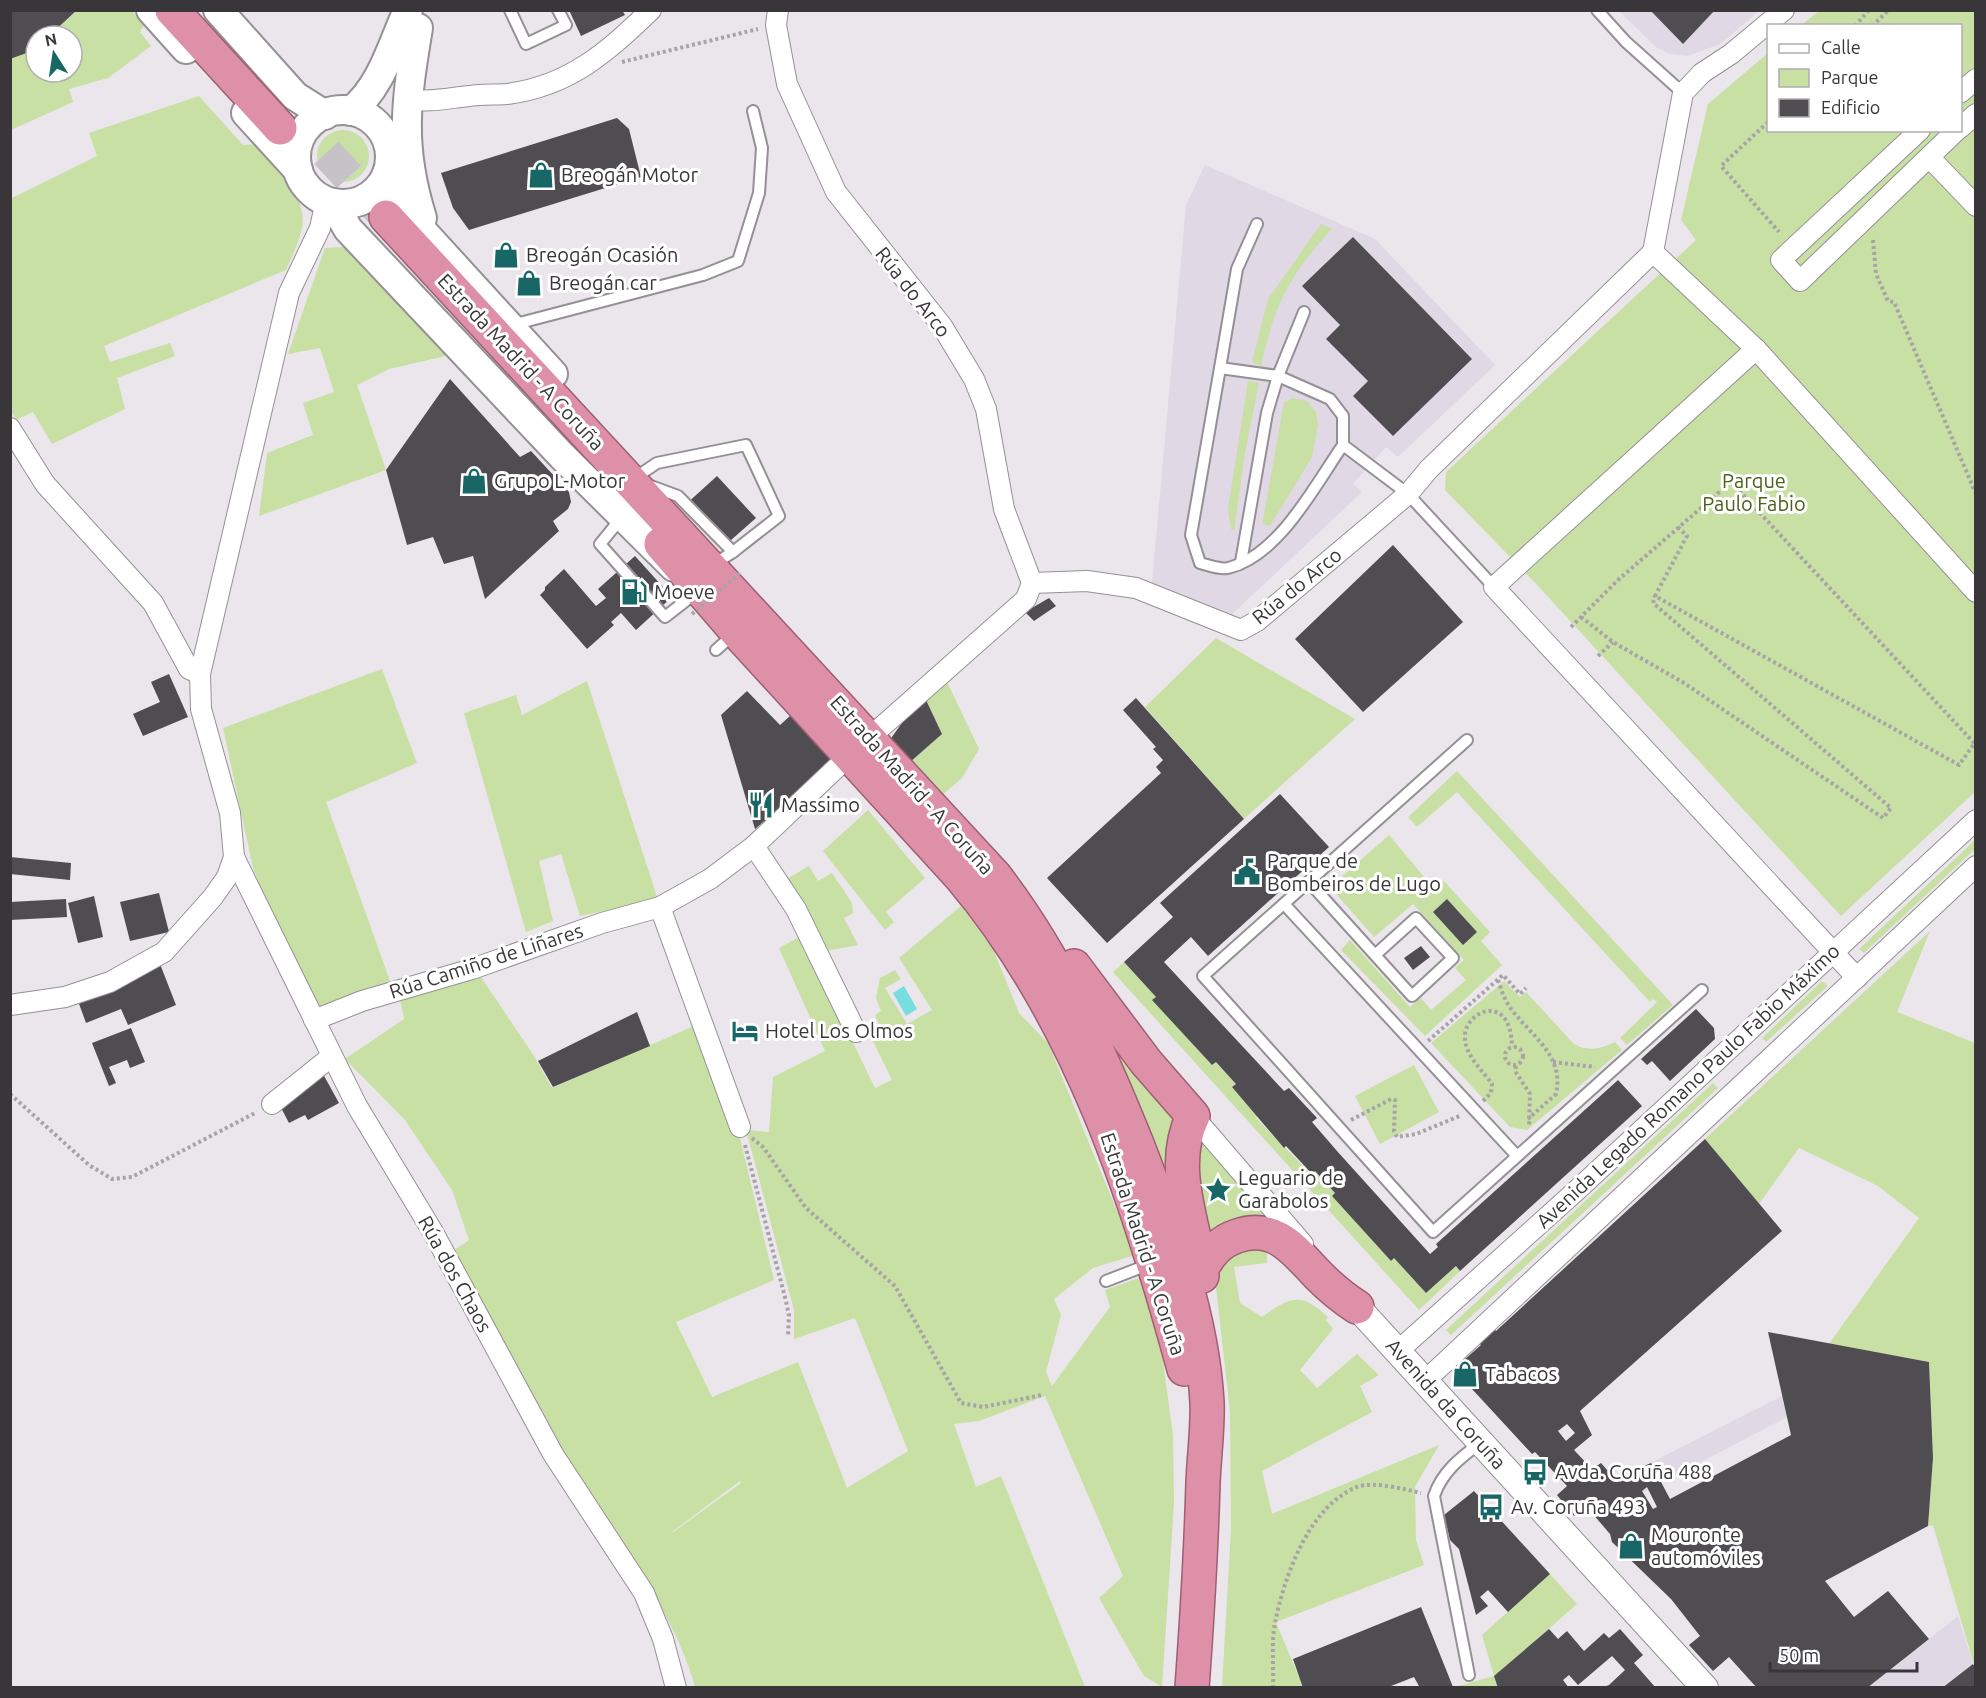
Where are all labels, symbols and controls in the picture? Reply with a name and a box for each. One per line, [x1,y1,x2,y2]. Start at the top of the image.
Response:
north arrow [24,24,84,84]
legend [1767,24,1962,132]
text: N [43,29,59,49]
text: Calle [1821,37,1861,57]
text: Parque [1821,67,1878,87]
text: Edificio [1821,97,1880,117]
shop icon: Breogán Motor [526,160,556,190]
place label: Breogán Motor [561,163,698,186]
shop icon: Breogán Ocasión [491,240,521,270]
street label: Rúa do Arco [871,242,956,341]
place label: Breogán Ocasión [526,243,678,266]
shop icon: Breogán car [514,268,544,298]
street label: Estrada Madrid - A Coruña [434,269,609,455]
place label: Breogán car [549,271,657,294]
shop icon: Grupo L-Motor [459,466,489,496]
place label: Grupo L-Motor [494,469,626,492]
park label: Parque Paulo Fabio [1702,469,1806,515]
street label: Rúa do Arco [1247,543,1346,629]
fuel station icon: Moeve [619,577,649,607]
place label: Moeve [654,580,715,603]
street label: Estrada Madrid - A Coruña [826,690,999,879]
restaurant icon: Massimo [746,790,776,820]
place label: Massimo [781,793,860,816]
place label: Parque de Bombeiros de Lugo [1267,849,1441,895]
public building icon: Parque de Bombeiros de Lugo [1232,857,1262,887]
street label: Rúa Camiño de Liñares [386,918,586,1003]
street label: Avenida Legado Romano Paulo Fabio Máximo [1531,939,1844,1233]
hotel icon: Hotel Los Olmos [730,1016,760,1046]
place label: Hotel Los Olmos [765,1019,913,1042]
street label: Estrada Madrid - A Coruña [1097,1130,1190,1358]
place label: Leguario de Garabolos [1238,1166,1344,1212]
place icon: Leguario de Garabolos [1203,1175,1233,1205]
street label: Rúa dos Chaos [414,1211,497,1336]
street label: Avenida da Coruña [1382,1334,1511,1474]
shop icon: Tabacos [1450,1359,1480,1389]
place label: Tabacos [1485,1362,1557,1385]
bus stop icon: Avda. Coruña 488 [1520,1457,1550,1487]
place label: Avda. Coruña 488 [1555,1460,1712,1483]
bus stop icon: Av. Coruña 493 [1476,1492,1506,1522]
place label: Av. Coruña 493 [1511,1495,1646,1518]
place label: Mouronte automóviles [1651,1523,1761,1569]
shop icon: Mouronte automóviles [1616,1531,1646,1561]
scale bar [1770,1635,1917,1673]
text: 50 m [1779,1645,1819,1665]

